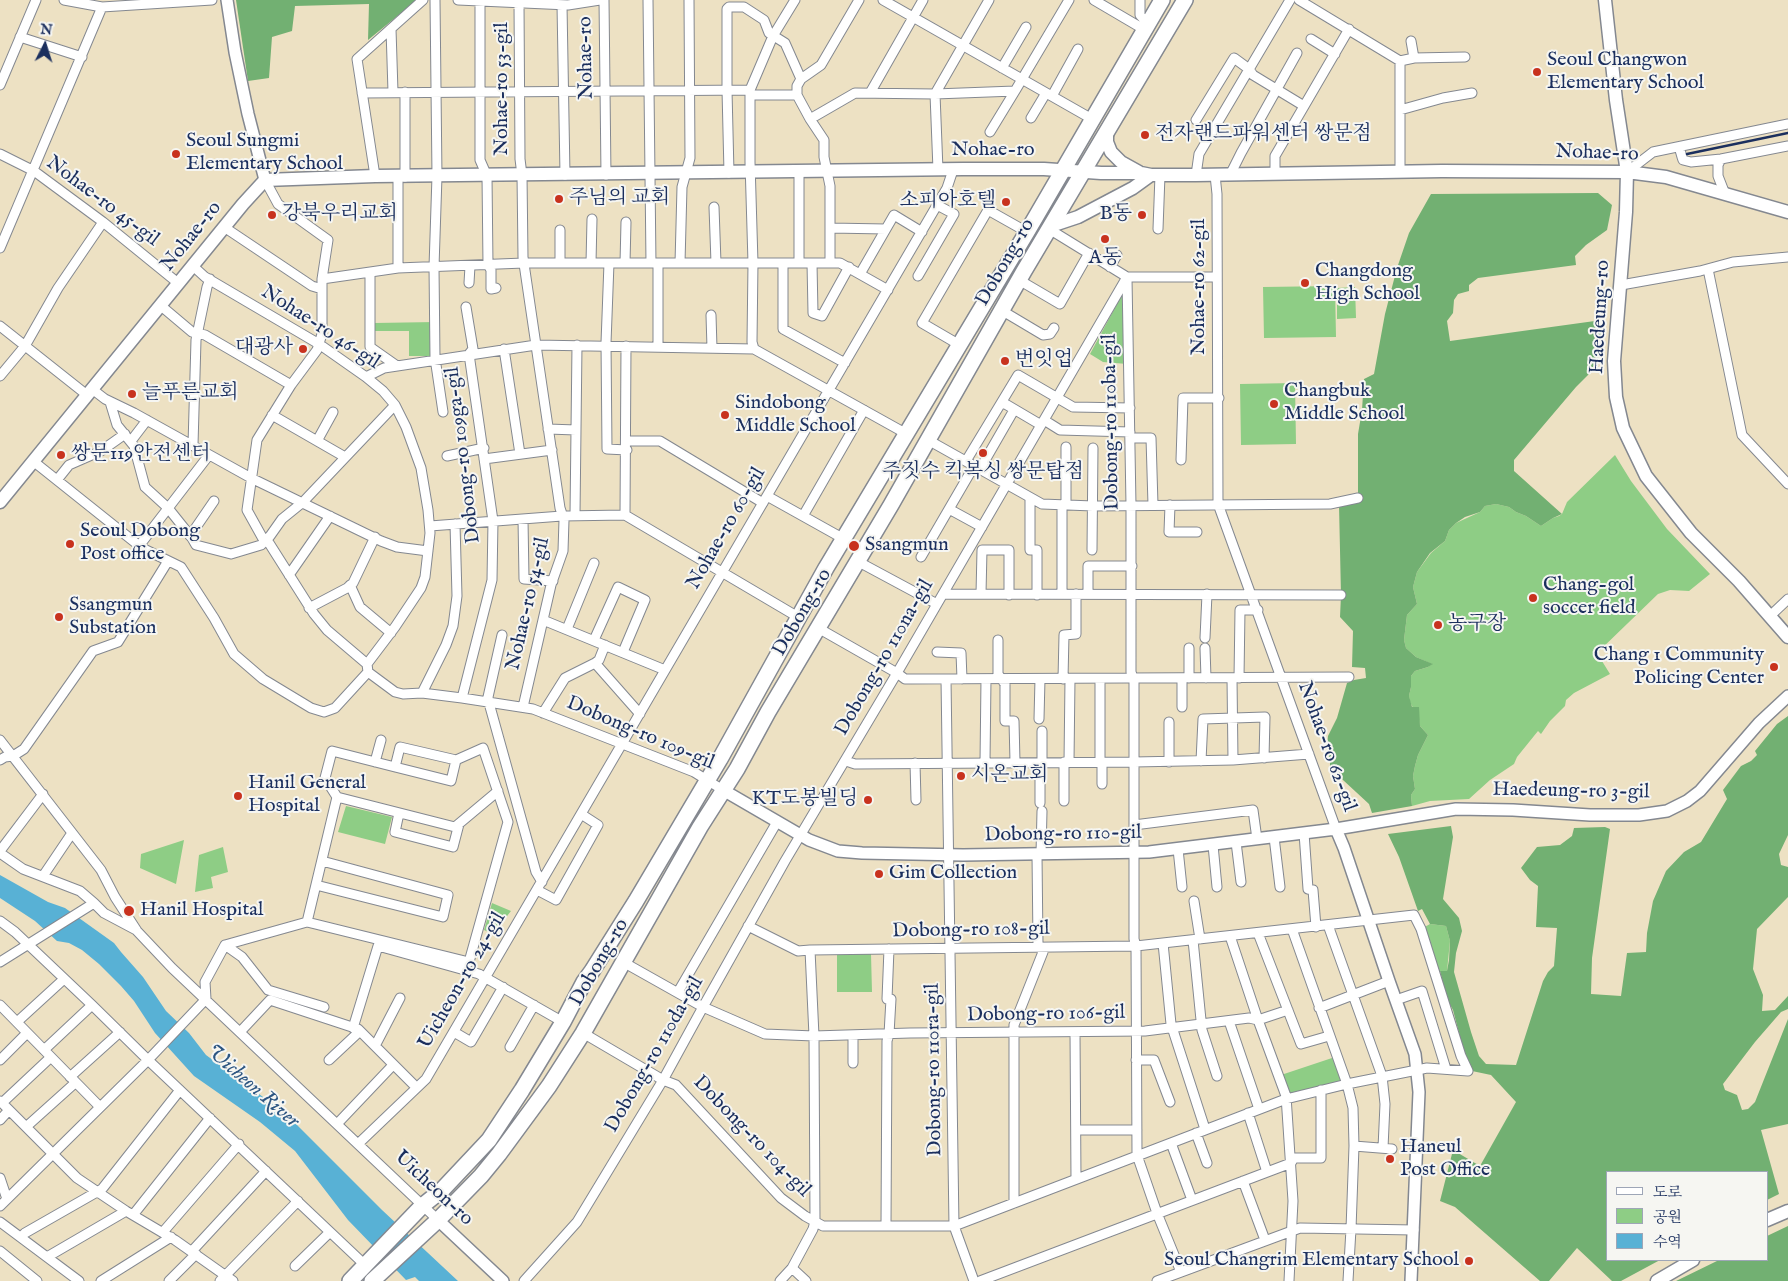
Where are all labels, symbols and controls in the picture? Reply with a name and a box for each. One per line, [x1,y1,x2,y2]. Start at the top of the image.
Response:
street label: Nohae-ro [574,16,600,100]
north arrow [20,20,70,70]
text: N [39,21,53,40]
street label: Nohae-ro 53-gil [491,22,515,156]
place label: Seoul Changwon Elementary School [1547,49,1704,96]
marker: Seoul Changwon Elementary School [1531,66,1543,78]
place label: 전자랜드파워센터 쌍문점 [1155,123,1372,147]
marker: 전자랜드파워센터 쌍문점 [1139,129,1151,141]
place label: Seoul Sungmi Elementary School [186,130,343,177]
street label: Nohae-ro [951,139,1035,163]
street label: Nohae-ro [1555,141,1639,167]
marker: Seoul Sungmi Elementary School [170,148,182,160]
street label: Nohae-ro 45-gil [41,152,163,252]
place label: 주님의 교회 [569,187,670,211]
place label: 소피아호텔 [899,190,996,214]
marker: 주님의 교회 [553,193,565,205]
marker: 소피아호텔 [1000,196,1012,208]
street label: Nohae-ro [156,197,228,277]
place label: 강북우리교회 [282,203,398,227]
place label: B동 [1099,203,1132,227]
marker: 강북우리교회 [266,209,278,221]
marker: B동 [1136,209,1148,221]
street label: Dobong-ro [971,215,1041,311]
street label: Nohae-ro 62-gil [1188,219,1212,355]
marker: A동 [1099,233,1111,245]
place label: A동 [1089,247,1121,271]
street label: Haedeung-ro [1586,259,1616,375]
place label: Changdong High School [1315,260,1420,307]
marker: Changdong High School [1299,277,1311,289]
street label: Nohae-ro 46-gil [256,281,384,375]
street label: Dobong-ro 110ba-gil [1098,334,1126,510]
place label: 대광사 [235,337,293,361]
marker: 대광사 [297,343,309,355]
place label: 번잇업 [1015,349,1073,373]
marker: 번잇업 [999,355,1011,367]
street label: Dobong-ro 109ga-gil [441,365,487,545]
place label: Changbuk Middle School [1284,380,1405,427]
place label: 늘푸른교회 [142,382,239,406]
marker: 늘푸른교회 [126,388,138,400]
place label: Sindobong Middle School [735,392,856,439]
marker: Changbuk Middle School [1268,398,1280,410]
marker: Sindobong Middle School [719,409,731,421]
place label: 쌍문119안전센터 [71,443,211,467]
marker: 주짓수 킥복싱 쌍문탑점 [977,447,989,459]
marker: 쌍문119안전센터 [55,449,67,461]
place label: 주짓수 킥복싱 쌍문탑점 [882,461,1084,485]
street label: Nohae-ro 60-gil [682,464,772,594]
place label: Seoul Dobong Post office [80,520,200,567]
place label: Ssangmun [865,534,949,558]
street label: Nohae-ro 54-gil [502,535,556,673]
marker: Seoul Dobong Post office [64,538,76,550]
marker: Ssangmun [847,539,861,553]
street label: Dobong-ro [768,565,838,661]
place label: Chang-gol soccer field [1543,574,1636,621]
street label: Dobong-ro 110na-gil [831,576,939,740]
marker: Chang-gol soccer field [1527,592,1539,604]
place label: Ssangmun Substation [69,594,156,641]
marker: Ssangmun Substation [53,611,65,623]
place label: 농구장 [1448,613,1506,637]
marker: 농구장 [1432,619,1444,631]
place label: Chang 1 Community Policing Center [1594,644,1764,691]
marker: Chang 1 Community Policing Center [1768,661,1780,673]
street label: Nohae-ro 62-gil [1291,679,1361,815]
street label: Dobong-ro 109-gil [562,692,718,776]
place label: 시온교회 [971,764,1048,788]
marker: 시온교회 [955,770,967,782]
place label: Hanil General Hospital [248,772,366,819]
street label: Haedeung-ro 3-gil [1492,779,1650,805]
place label: KT도봉빌딩 [752,788,858,812]
marker: Hanil General Hospital [232,790,244,802]
marker: KT도봉빌딩 [862,794,874,806]
street label: Dobong-ro 110-gil [984,822,1142,848]
place label: Gim Collection [889,862,1017,886]
marker: Gim Collection [873,868,885,880]
place label: Hanil Hospital [140,899,263,923]
marker: Hanil Hospital [122,904,136,918]
street label: Uicheon-ro 24-gil [414,908,512,1054]
street label: Dobong-ro [565,915,635,1011]
street label: Dobong-ro 108-gil [892,918,1050,944]
street label: Dobong-ro 110da-gil [601,973,709,1137]
street label: Dobong-ro 110ra-gil [921,983,949,1157]
street label: Dobong-ro 106-gil [967,1002,1125,1028]
water label: Uicheon River [200,1040,304,1134]
street label: Dobong-ro 104-gil [687,1071,815,1203]
place label: Haneul Post Office [1400,1136,1490,1183]
street label: Uicheon-ro [388,1146,478,1232]
marker: Haneul Post Office [1384,1153,1396,1165]
legend [1606,1171,1768,1261]
text: 도로 [1653,1183,1682,1202]
text: 공원 [1653,1208,1682,1227]
text: 수역 [1653,1233,1682,1252]
place label: Seoul Changrim Elementary School [1164,1249,1459,1273]
marker: Seoul Changrim Elementary School [1463,1255,1475,1267]

